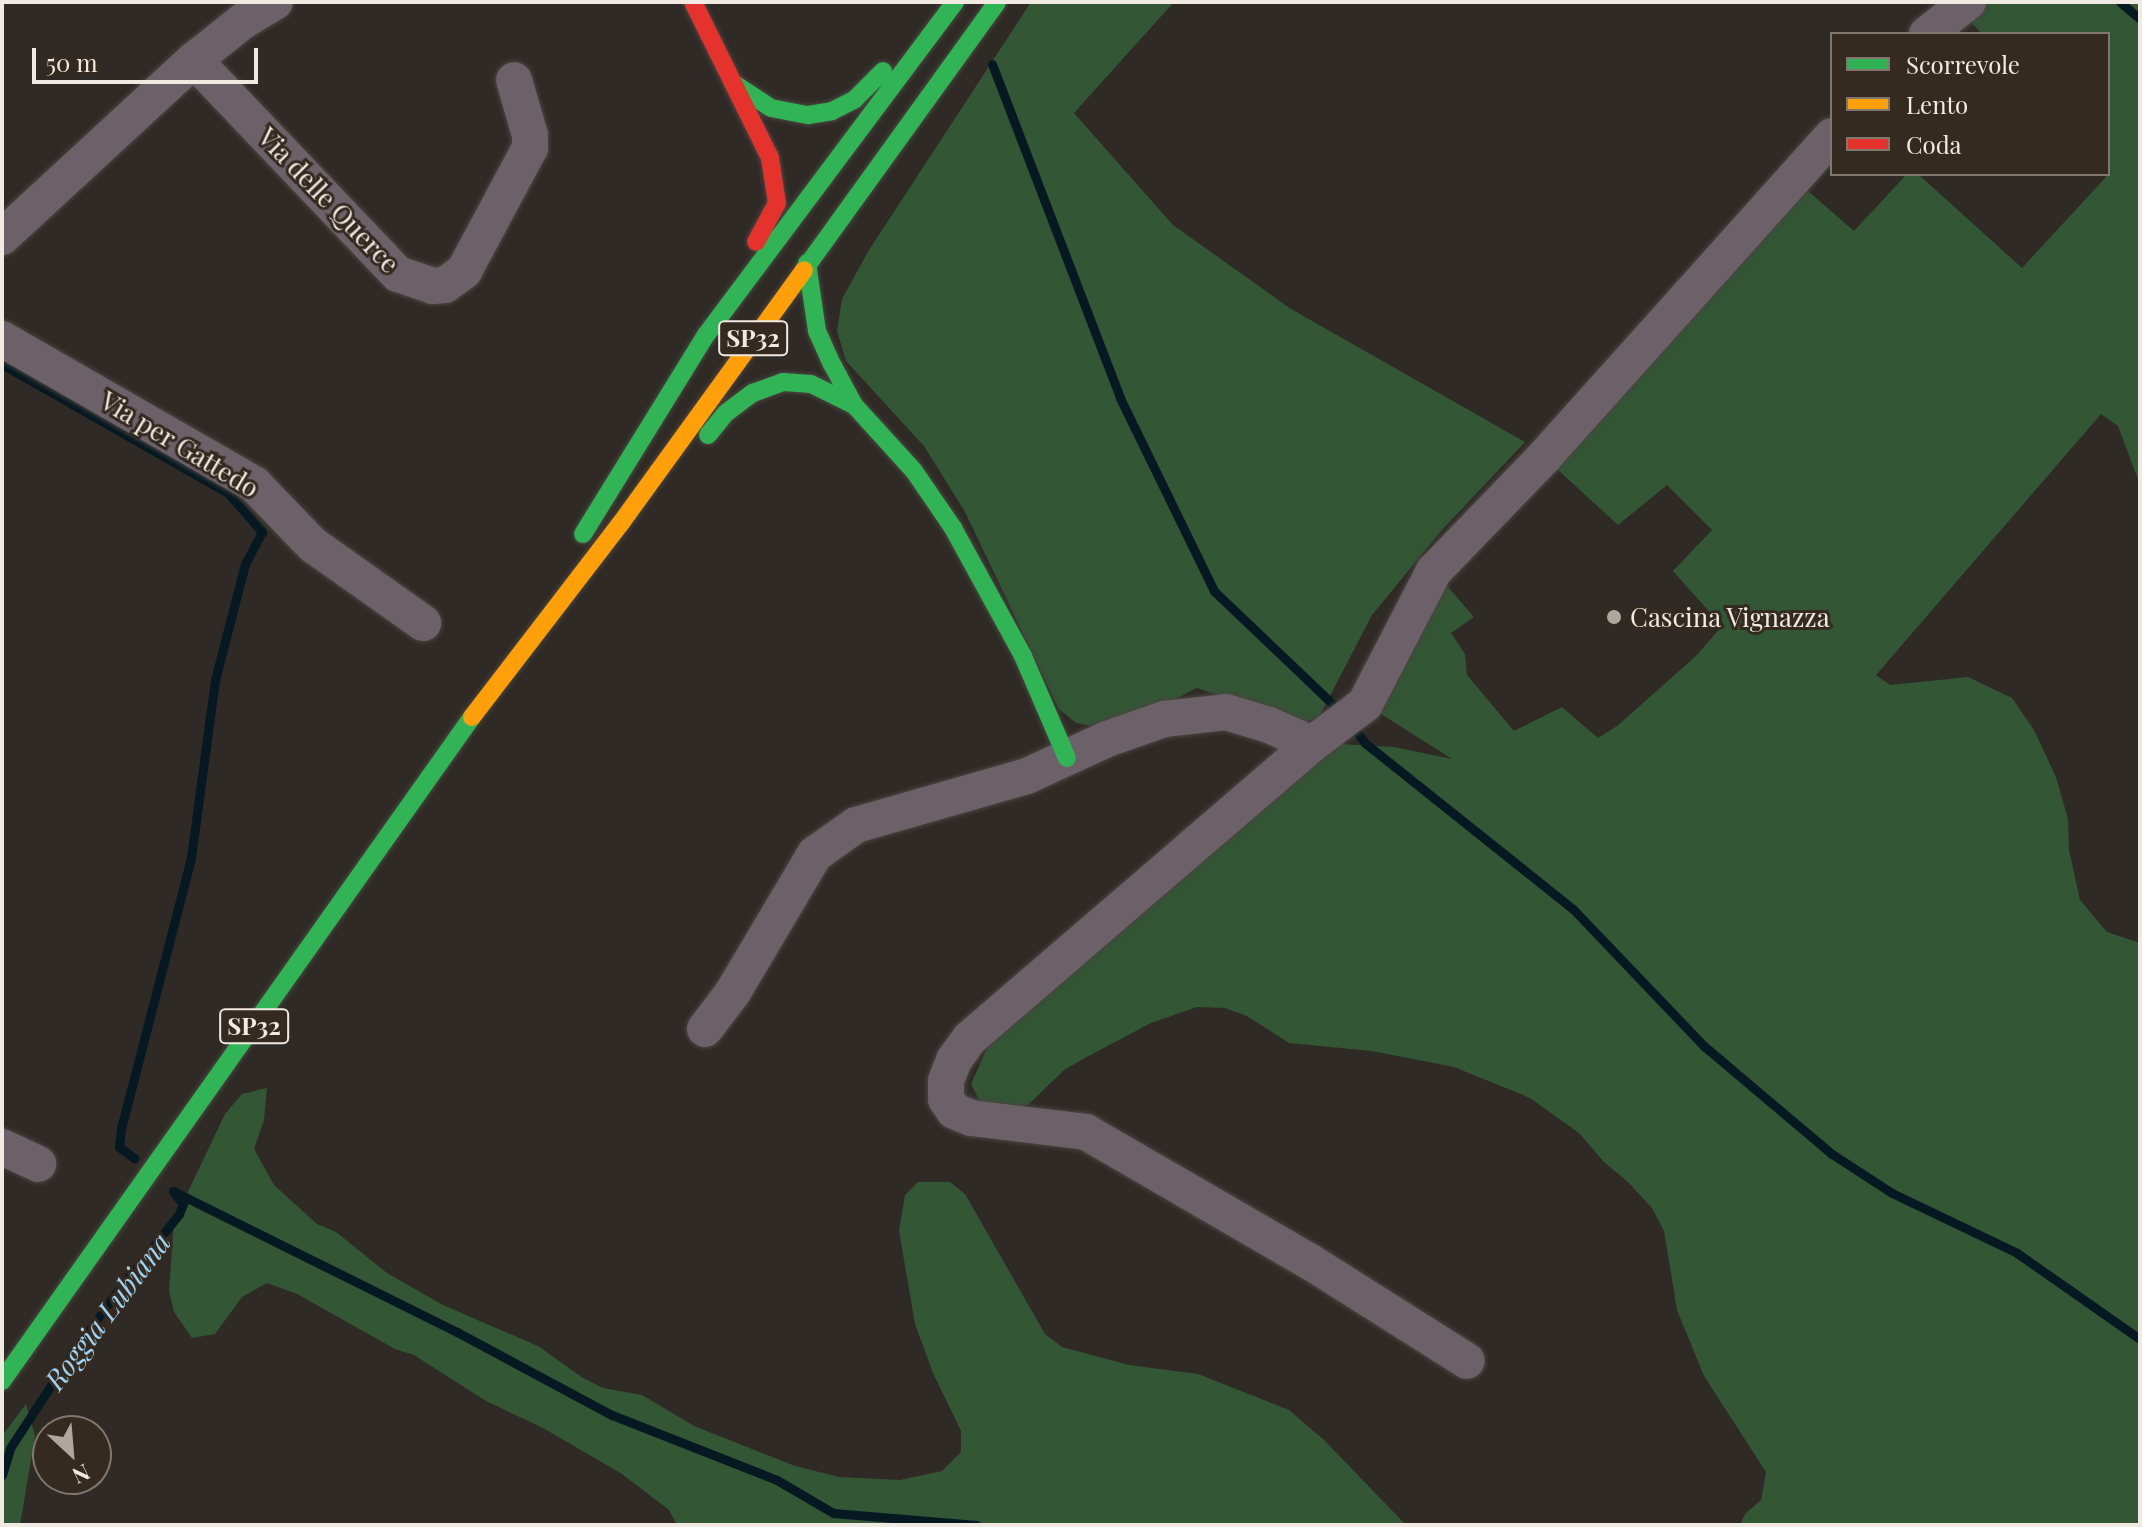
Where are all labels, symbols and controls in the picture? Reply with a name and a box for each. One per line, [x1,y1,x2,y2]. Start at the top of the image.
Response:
scale bar [36,32,262,82]
legend [1830,32,2110,176]
text: 50 m [46,46,98,78]
text: Scorrevole [1906,48,2020,80]
text: Lento [1906,88,1968,120]
street label: Via delle Querce [252,121,406,279]
text: Coda [1906,128,1962,160]
road number: SP32 [717,318,789,358]
street label: Via per Gattedo [95,384,265,504]
place label: Cascina Vignazza [1630,601,1831,633]
marker: Cascina Vignazza [1605,608,1623,626]
road number: SP32 [218,1006,290,1046]
water label: Roggia Lubiana [37,1226,177,1396]
north arrow [32,1415,112,1495]
text: N [68,1458,95,1492]

